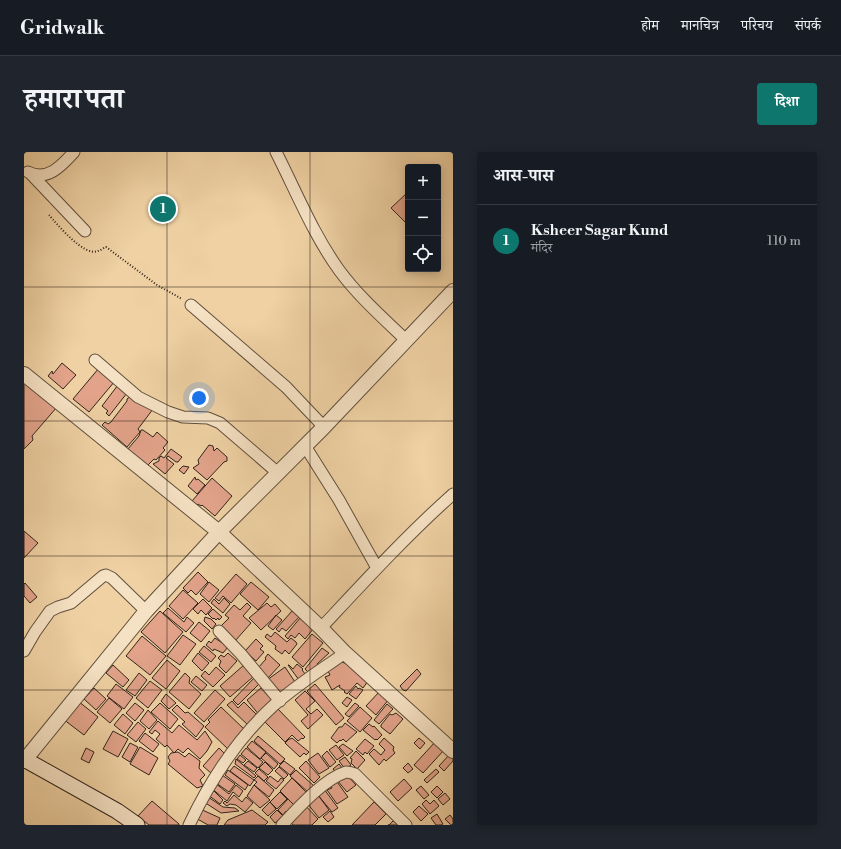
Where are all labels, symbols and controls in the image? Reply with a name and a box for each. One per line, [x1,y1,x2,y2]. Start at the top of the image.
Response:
text: Gridwalk [20,16,104,40]
text: होम [641,17,659,35]
text: मानचित्र [681,17,719,35]
text: परिचय [741,17,773,35]
text: संपर्क [795,17,821,35]
text: हमारा पता [24,82,124,117]
button: दिशा [757,83,817,125]
map controls [405,164,441,272]
button: + [405,164,441,200]
text: आस-पास [493,165,554,187]
pin: 1 [150,194,176,224]
button: − [405,200,441,236]
text: Ksheer Sagar Kund [531,221,668,240]
text: 1 [503,233,509,249]
text: 110 m [767,233,801,249]
button: locate [405,236,441,272]
text: मंदिर [531,240,552,256]
your location [189,388,209,408]

